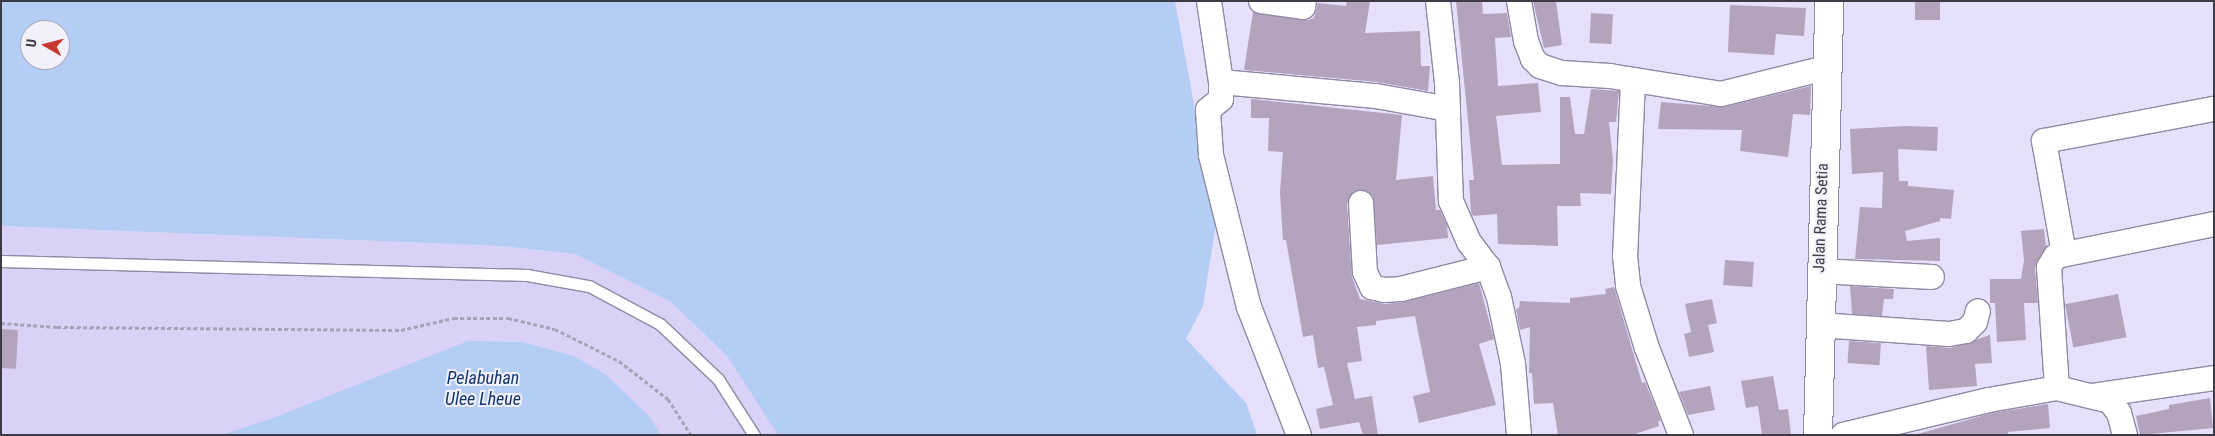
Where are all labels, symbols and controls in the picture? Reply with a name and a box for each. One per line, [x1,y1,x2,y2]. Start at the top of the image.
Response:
north arrow [20,20,70,70]
text: U [23,38,40,48]
street label: Jalan Rama Setia [1809,163,1833,273]
water label: Pelabuhan Ulee Lheue [445,368,521,410]

